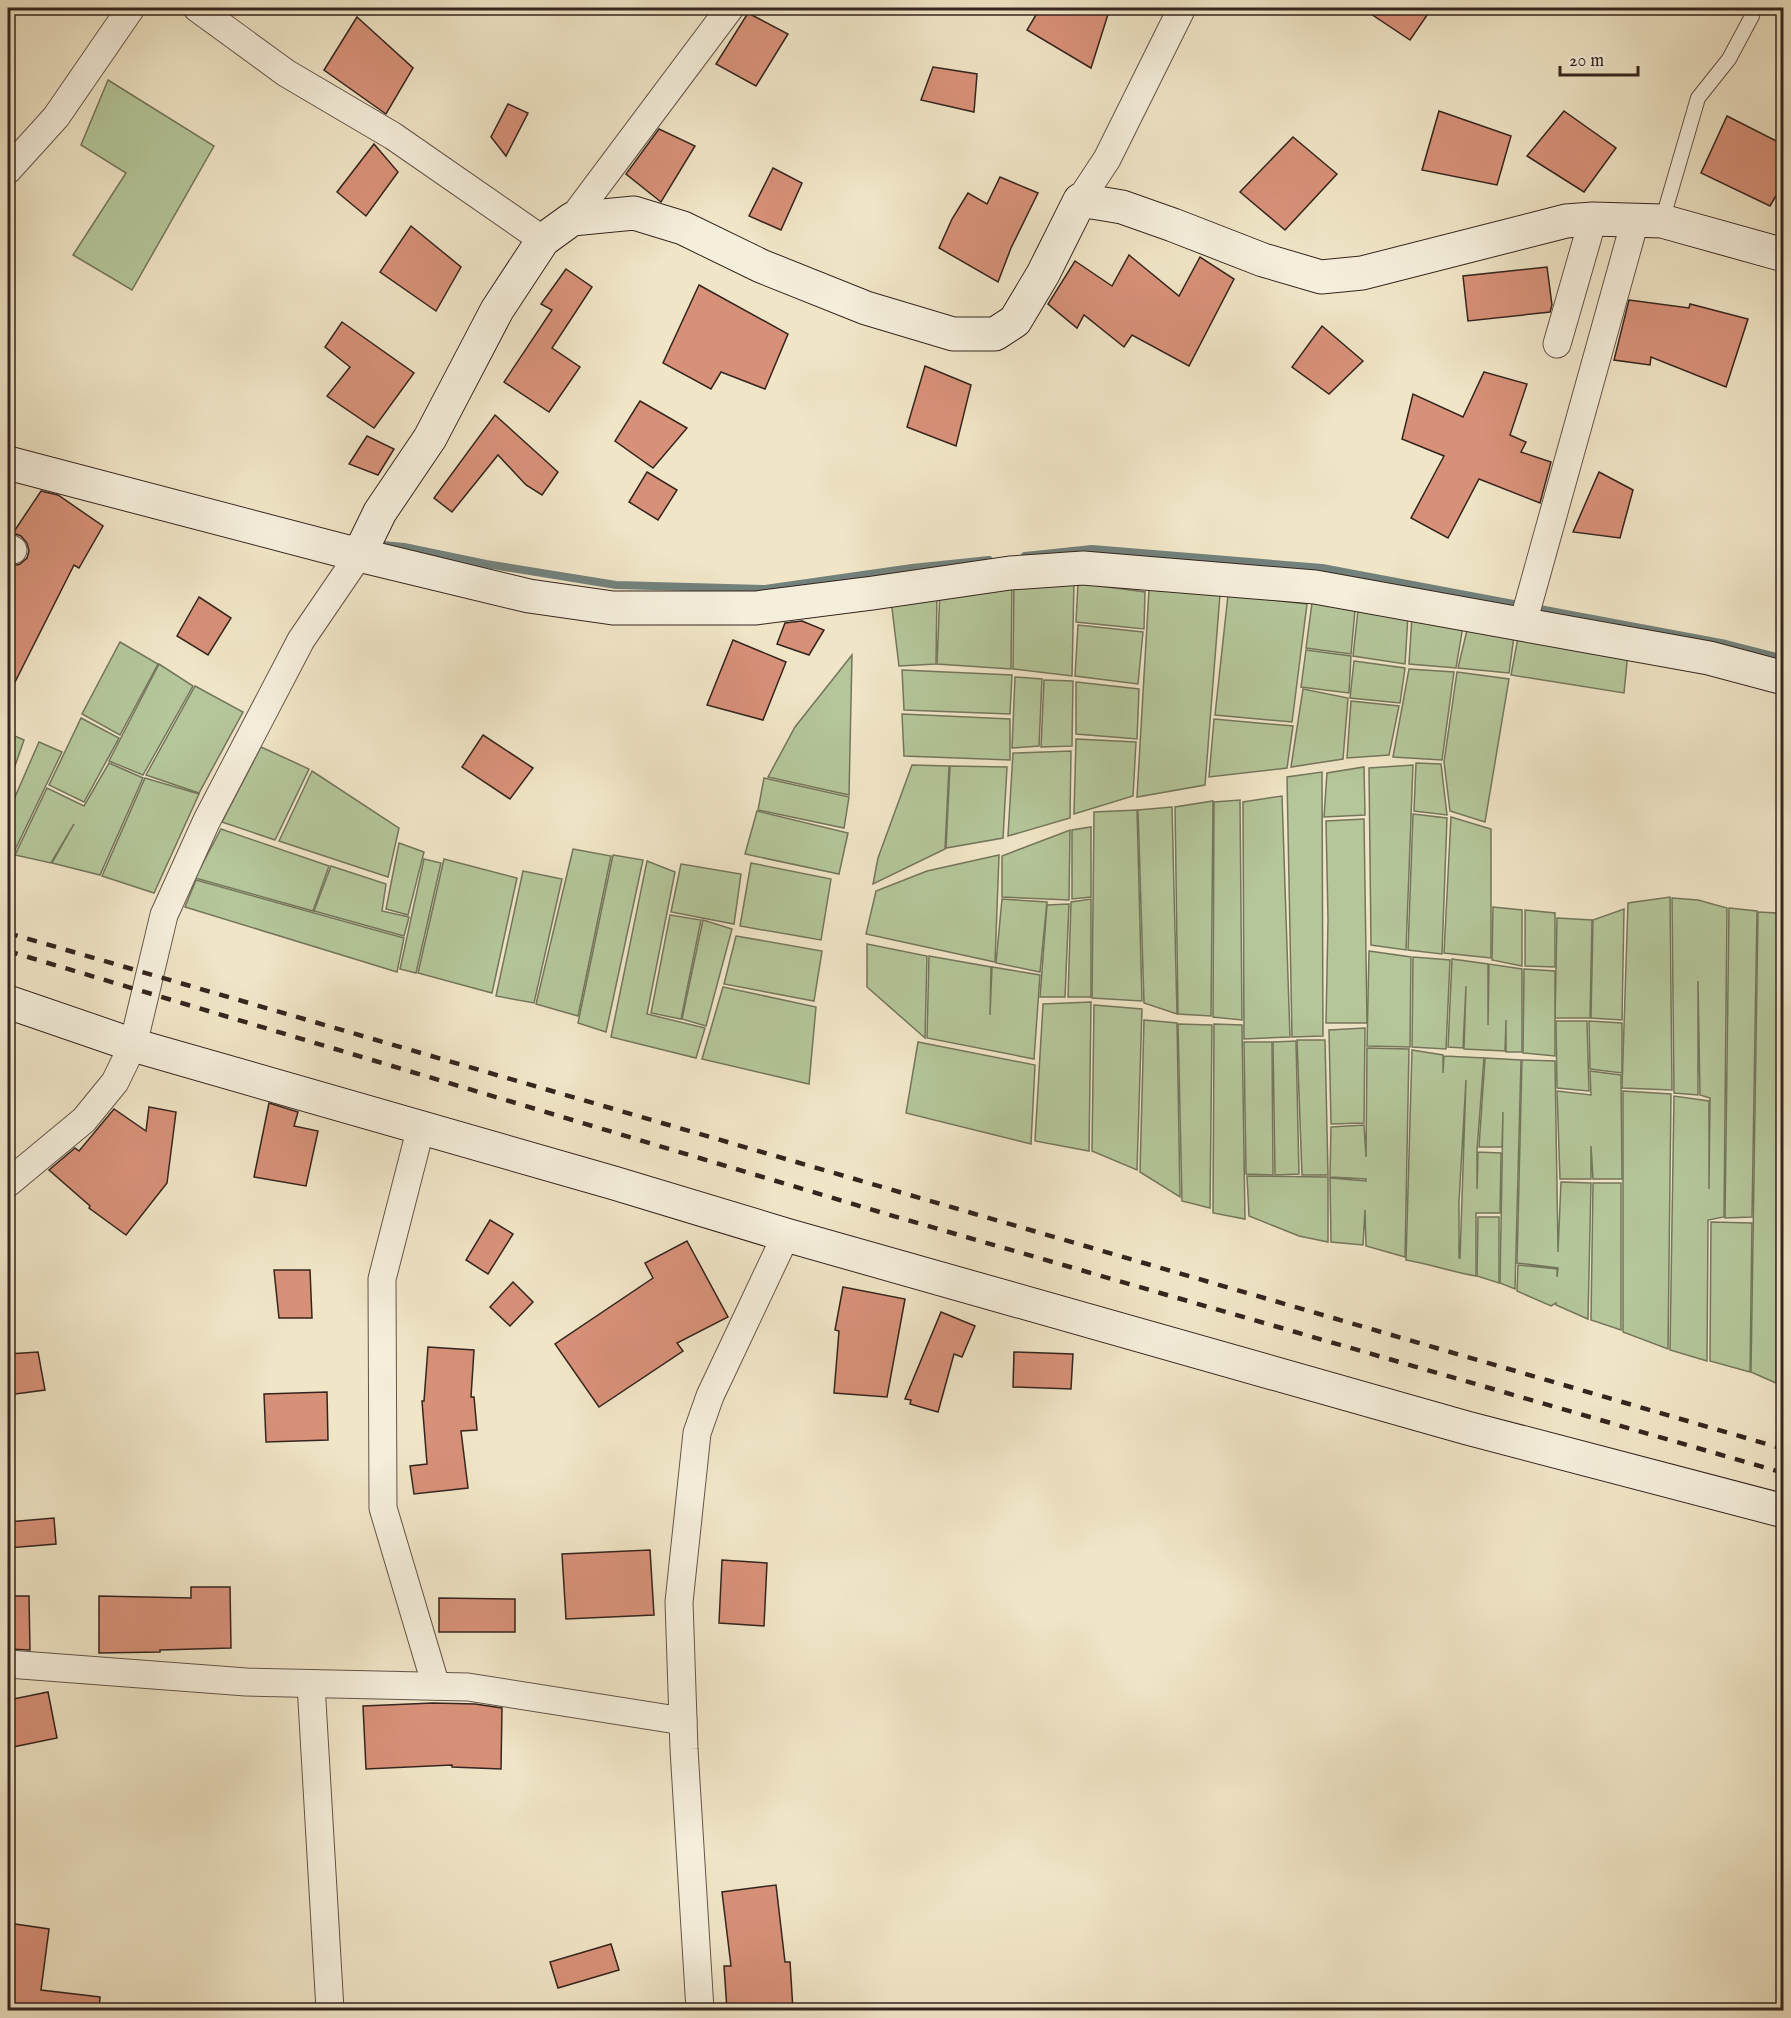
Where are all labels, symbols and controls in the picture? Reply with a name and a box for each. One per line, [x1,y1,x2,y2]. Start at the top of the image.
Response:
scale bar [1560,39,1638,77]
text: 20 m [1569,50,1604,73]

